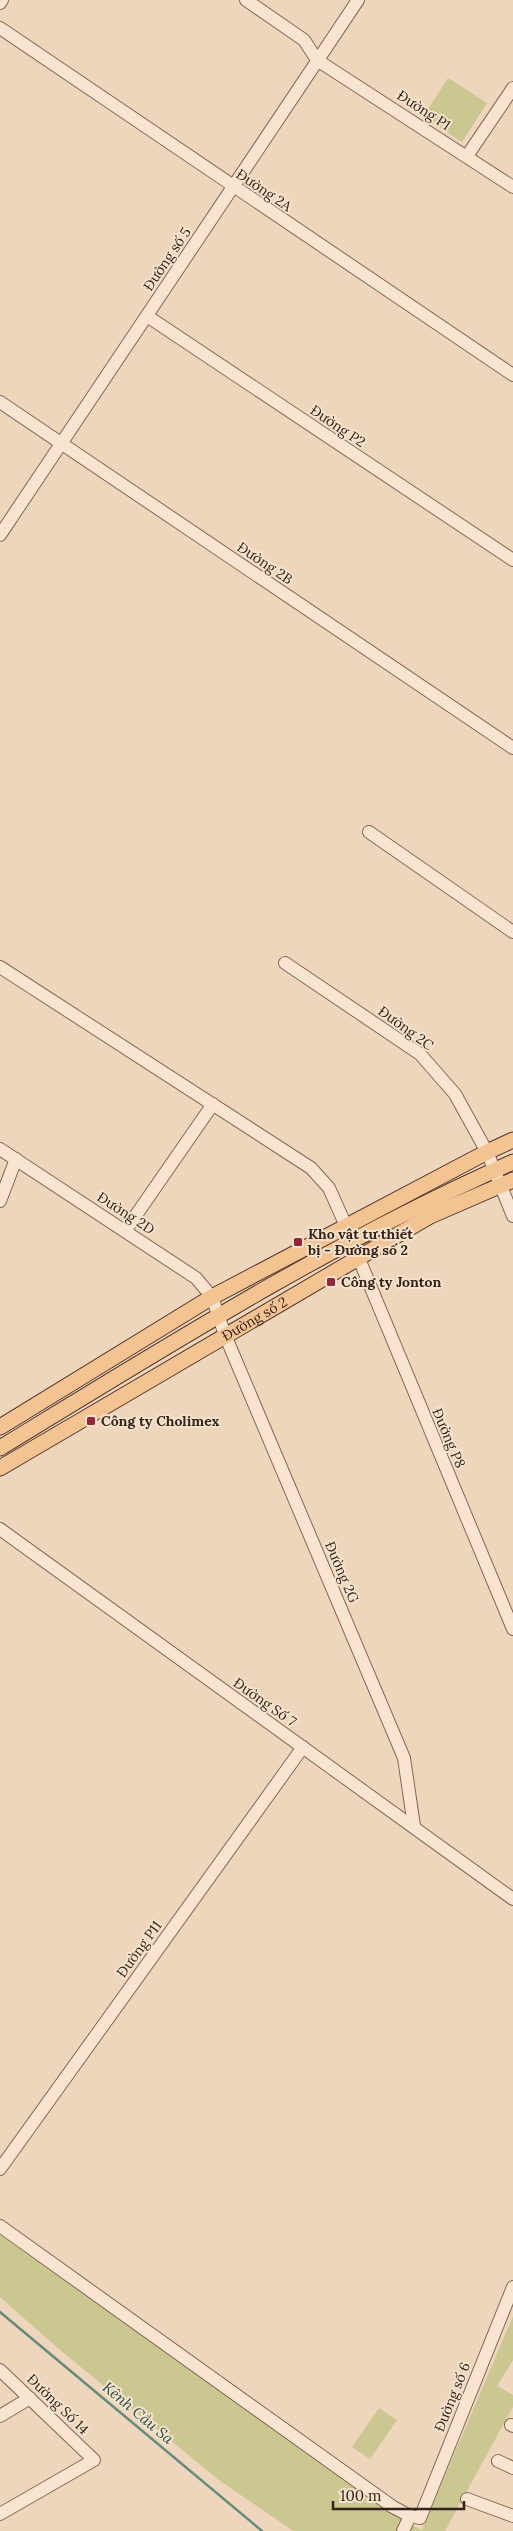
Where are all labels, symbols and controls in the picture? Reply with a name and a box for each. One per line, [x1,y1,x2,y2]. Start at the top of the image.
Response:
street label: Đường P1 [394,86,454,134]
street label: Đường 2A [233,165,295,215]
street label: Đường số 5 [139,224,195,294]
street label: Đường P2 [307,401,369,451]
street label: Đường 2B [234,538,296,588]
street label: Đường 2C [375,1002,437,1054]
street label: Đường 2D [94,1188,158,1238]
place label: Kho vật tư thiết bị - Đường số 2 [307,1225,413,1259]
marker: Kho vật tư thiết bị - Đường số 2 [292,1236,304,1248]
place label: Công ty Jonton [341,1273,442,1291]
marker: Công ty Jonton [325,1276,337,1288]
street label: Đường số 2 [219,1293,290,1345]
street label: Đường P8 [428,1405,470,1471]
place label: Công ty Cholimex [101,1412,220,1430]
marker: Công ty Cholimex [85,1415,97,1427]
street label: Đường 2G [321,1539,363,1606]
street label: Đường Số 7 [230,1674,301,1731]
street label: Đường P11 [112,1917,166,1981]
street label: Đường số 6 [430,2360,474,2434]
street label: Đường Số 14 [23,2370,93,2438]
water label: Kênh Cầu Sa [99,2378,178,2448]
scale bar [333,2478,464,2510]
text: 100 m [340,2486,381,2505]

